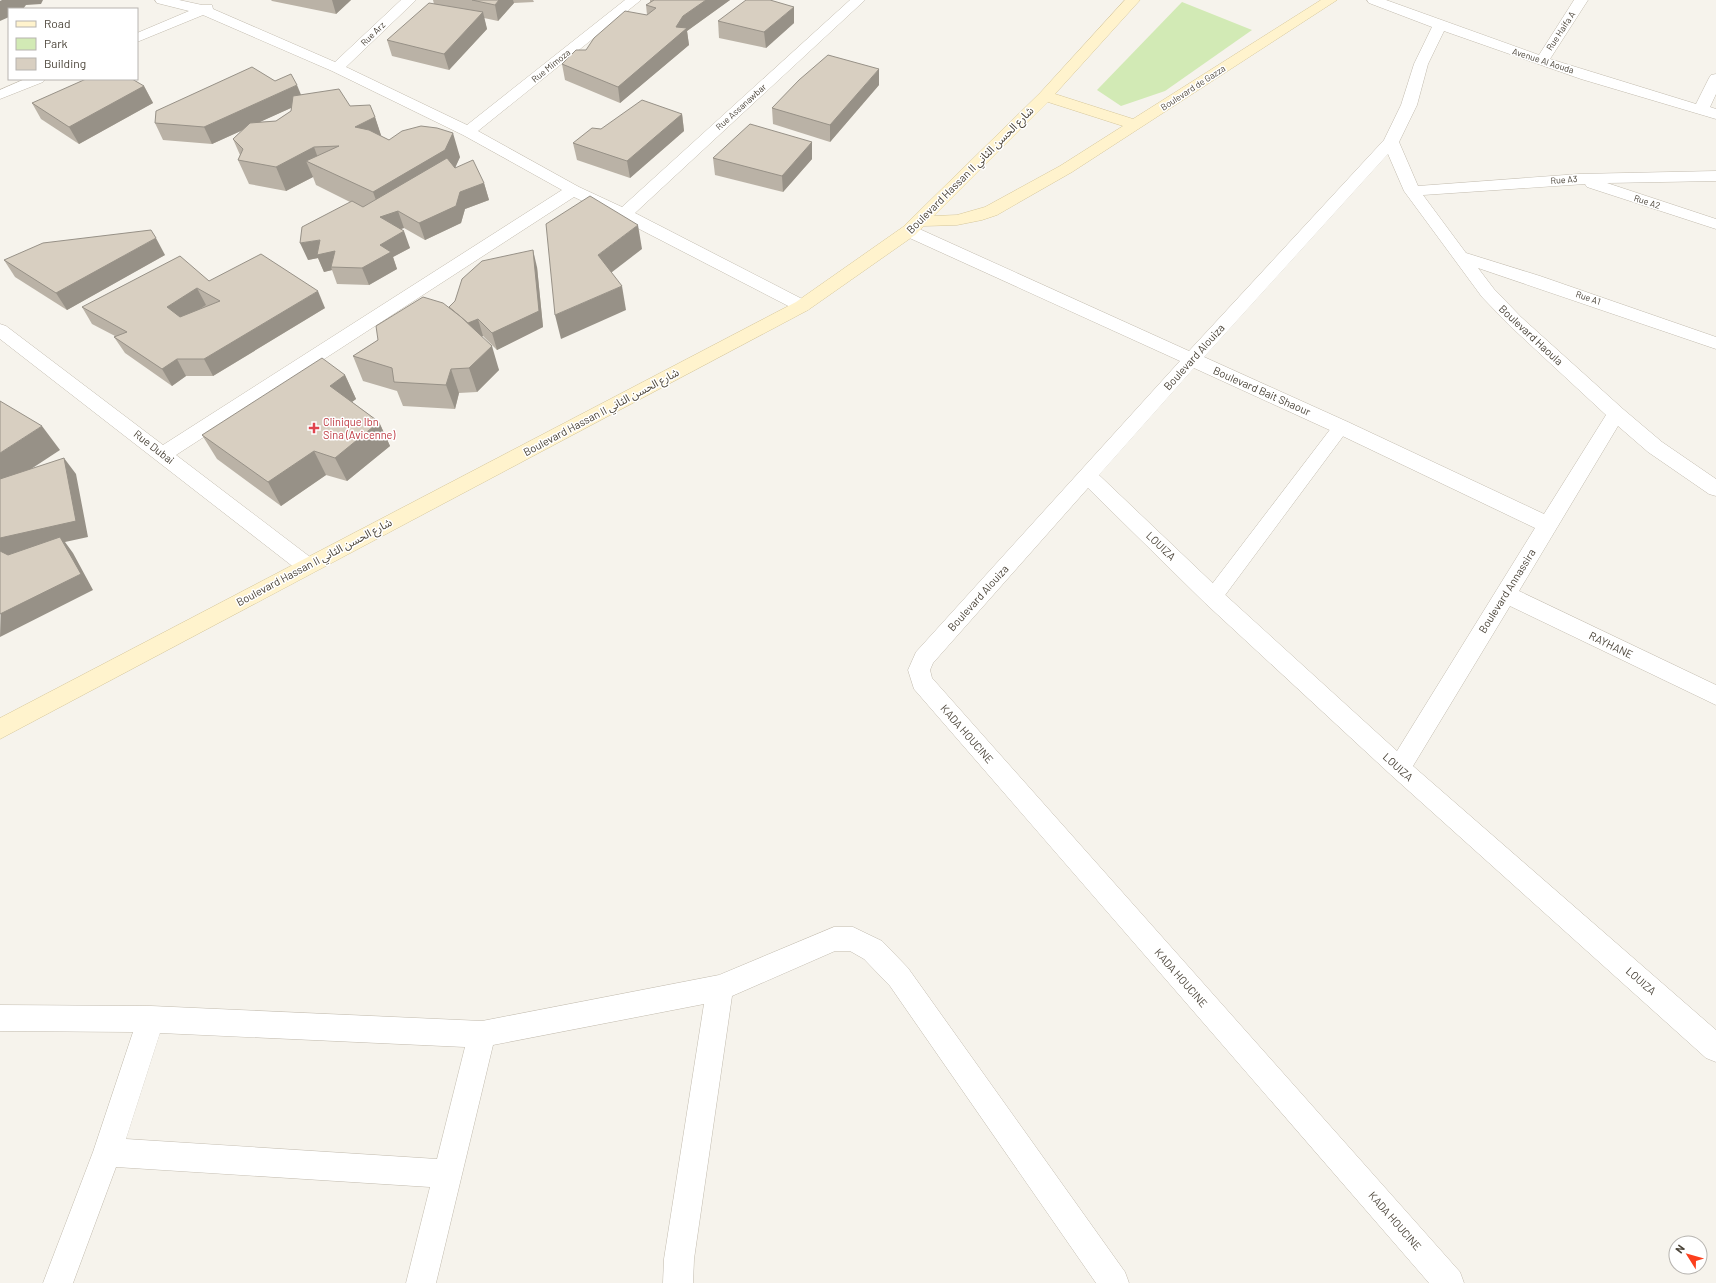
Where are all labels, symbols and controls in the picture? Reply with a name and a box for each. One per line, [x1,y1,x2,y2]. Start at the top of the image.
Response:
legend [8,8,138,80]
street label: Rue Haifa A [1544,9,1578,52]
text: Road [44,16,71,30]
street label: Rue Arz [358,19,387,48]
text: Park [44,36,68,50]
street label: Avenue Al Aouda [1511,45,1575,76]
street label: Rue Mimoza [529,47,572,85]
text: Building [44,56,86,70]
street label: Boulevard de Gazza [1158,63,1227,113]
street label: Rue Assanawbar [713,81,769,132]
street label: Boulevard Hassan II شارع الحسن الثاني [903,103,1039,238]
street label: Rue A3 [1550,173,1578,186]
street label: Rue A2 [1633,192,1662,211]
street label: Rue A1 [1574,288,1602,307]
street label: Boulevard Haoula [1497,302,1566,368]
street label: Boulevard Alouiza [1161,321,1227,392]
street label: Boulevard Bait Shaour [1211,363,1313,418]
street label: Boulevard Hassan II شارع الحسن الثاني [521,365,683,461]
place label: Clinique Ibn Sina (Avicenne) [323,415,395,441]
marker: Clinique Ibn Sina (Avicenne) [308,422,320,434]
street label: Rue Dubai [132,427,177,467]
street label: Boulevard Hassan II شارع الحسن الثاني [234,515,396,611]
street label: LOUIZA [1144,529,1179,563]
street label: Boulevard Annassira [1475,546,1538,635]
street label: Boulevard Alouiza [945,562,1011,633]
street label: RAYHANE [1587,628,1636,661]
street label: KADA HOUCINE [938,702,997,766]
street label: LOUIZA [1381,750,1416,784]
street label: KADA HOUCINE [1152,946,1211,1010]
street label: LOUIZA [1624,964,1659,997]
street label: KADA HOUCINE [1366,1189,1425,1253]
north arrow [1668,1235,1708,1275]
text: N [1672,1242,1687,1256]

